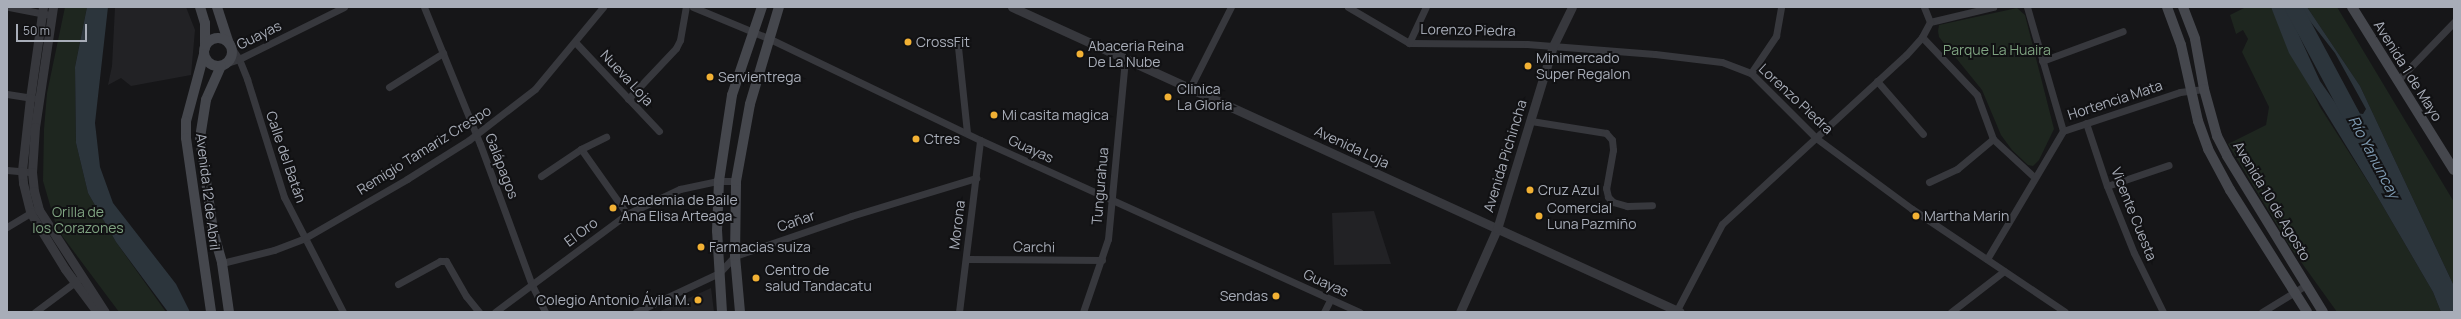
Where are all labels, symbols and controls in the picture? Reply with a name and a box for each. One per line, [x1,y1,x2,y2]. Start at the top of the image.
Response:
scale bar [18,16,89,42]
street label: Guayas [234,17,284,53]
street label: Avenida 1 de Mayo [2370,18,2446,124]
street label: Lorenzo Piedra [1420,21,1516,39]
text: 50 m [23,22,50,39]
place label: CrossFit [916,34,970,50]
marker: CrossFit [903,37,913,47]
place label: Abaceria Reina De La Nube [1088,38,1184,70]
park label: Parque La Huaira [1943,42,2051,58]
street label: Nueva Loja [597,47,657,109]
marker: Abaceria Reina De La Nube [1075,49,1085,59]
place label: Minimercado Super Regalon [1536,50,1630,82]
street label: Lorenzo Piedra [1755,60,1837,138]
marker: Minimercado Super Regalon [1523,61,1533,71]
place label: Servientrega [718,69,801,85]
marker: Servientrega [705,72,715,82]
street label: Hortencia Mata [2065,77,2165,123]
place label: Clinica La Gloria [1177,81,1232,114]
marker: Clinica La Gloria [1162,91,1174,103]
street label: Avenida Pichincha [1480,98,1530,214]
street label: Remigio Tamariz Crespo [354,102,494,198]
place label: Mi casita magica [1002,107,1109,123]
street label: Calle del Batán [262,109,310,205]
marker: Mi casita magica [989,110,999,120]
water label: Río Yanuncay [2345,113,2403,201]
street label: Avenida Loja [1312,122,1392,172]
street label: Galápagos [482,131,522,201]
place label: Ctres [924,131,960,147]
street label: Avenida 12 de Abril [192,132,224,252]
street label: Guayas [1006,132,1056,166]
marker: Ctres [911,134,921,144]
street label: Avenida 10 de Agosto [2230,138,2314,264]
street label: Tungurahua [1088,146,1112,226]
street label: Vicente Cuesta [2108,165,2160,263]
place label: Cruz Azul [1538,182,1599,198]
marker: Cruz Azul [1525,185,1535,195]
place label: Academia de Baile Ana Elisa Arteaga [621,192,738,224]
street label: Morona [946,199,968,251]
place label: Comercial Luna Pazmiño [1547,200,1636,232]
marker: Academia de Baile Ana Elisa Arteaga [608,203,618,213]
park label: Orilla de los Corazones [32,204,124,236]
street label: Cañar [775,207,817,235]
place label: Martha Marin [1924,208,2009,224]
marker: Comercial Luna Pazmiño [1534,211,1544,221]
marker: Martha Marin [1911,211,1921,221]
street label: El Oro [561,214,601,250]
street label: Carchi [1013,238,1055,256]
place label: Farmacias suiza [709,239,811,255]
marker: Farmacias suiza [696,242,706,252]
place label: Centro de salud Tandacatu [765,262,872,294]
street label: Guayas [1301,266,1351,300]
marker: Centro de salud Tandacatu [750,272,762,284]
place label: Sendas [1220,288,1268,304]
marker: Sendas [1271,291,1281,301]
place label: Colegio Antonio Ávila M. [536,292,690,308]
marker: Colegio Antonio Ávila M. [693,295,703,305]

